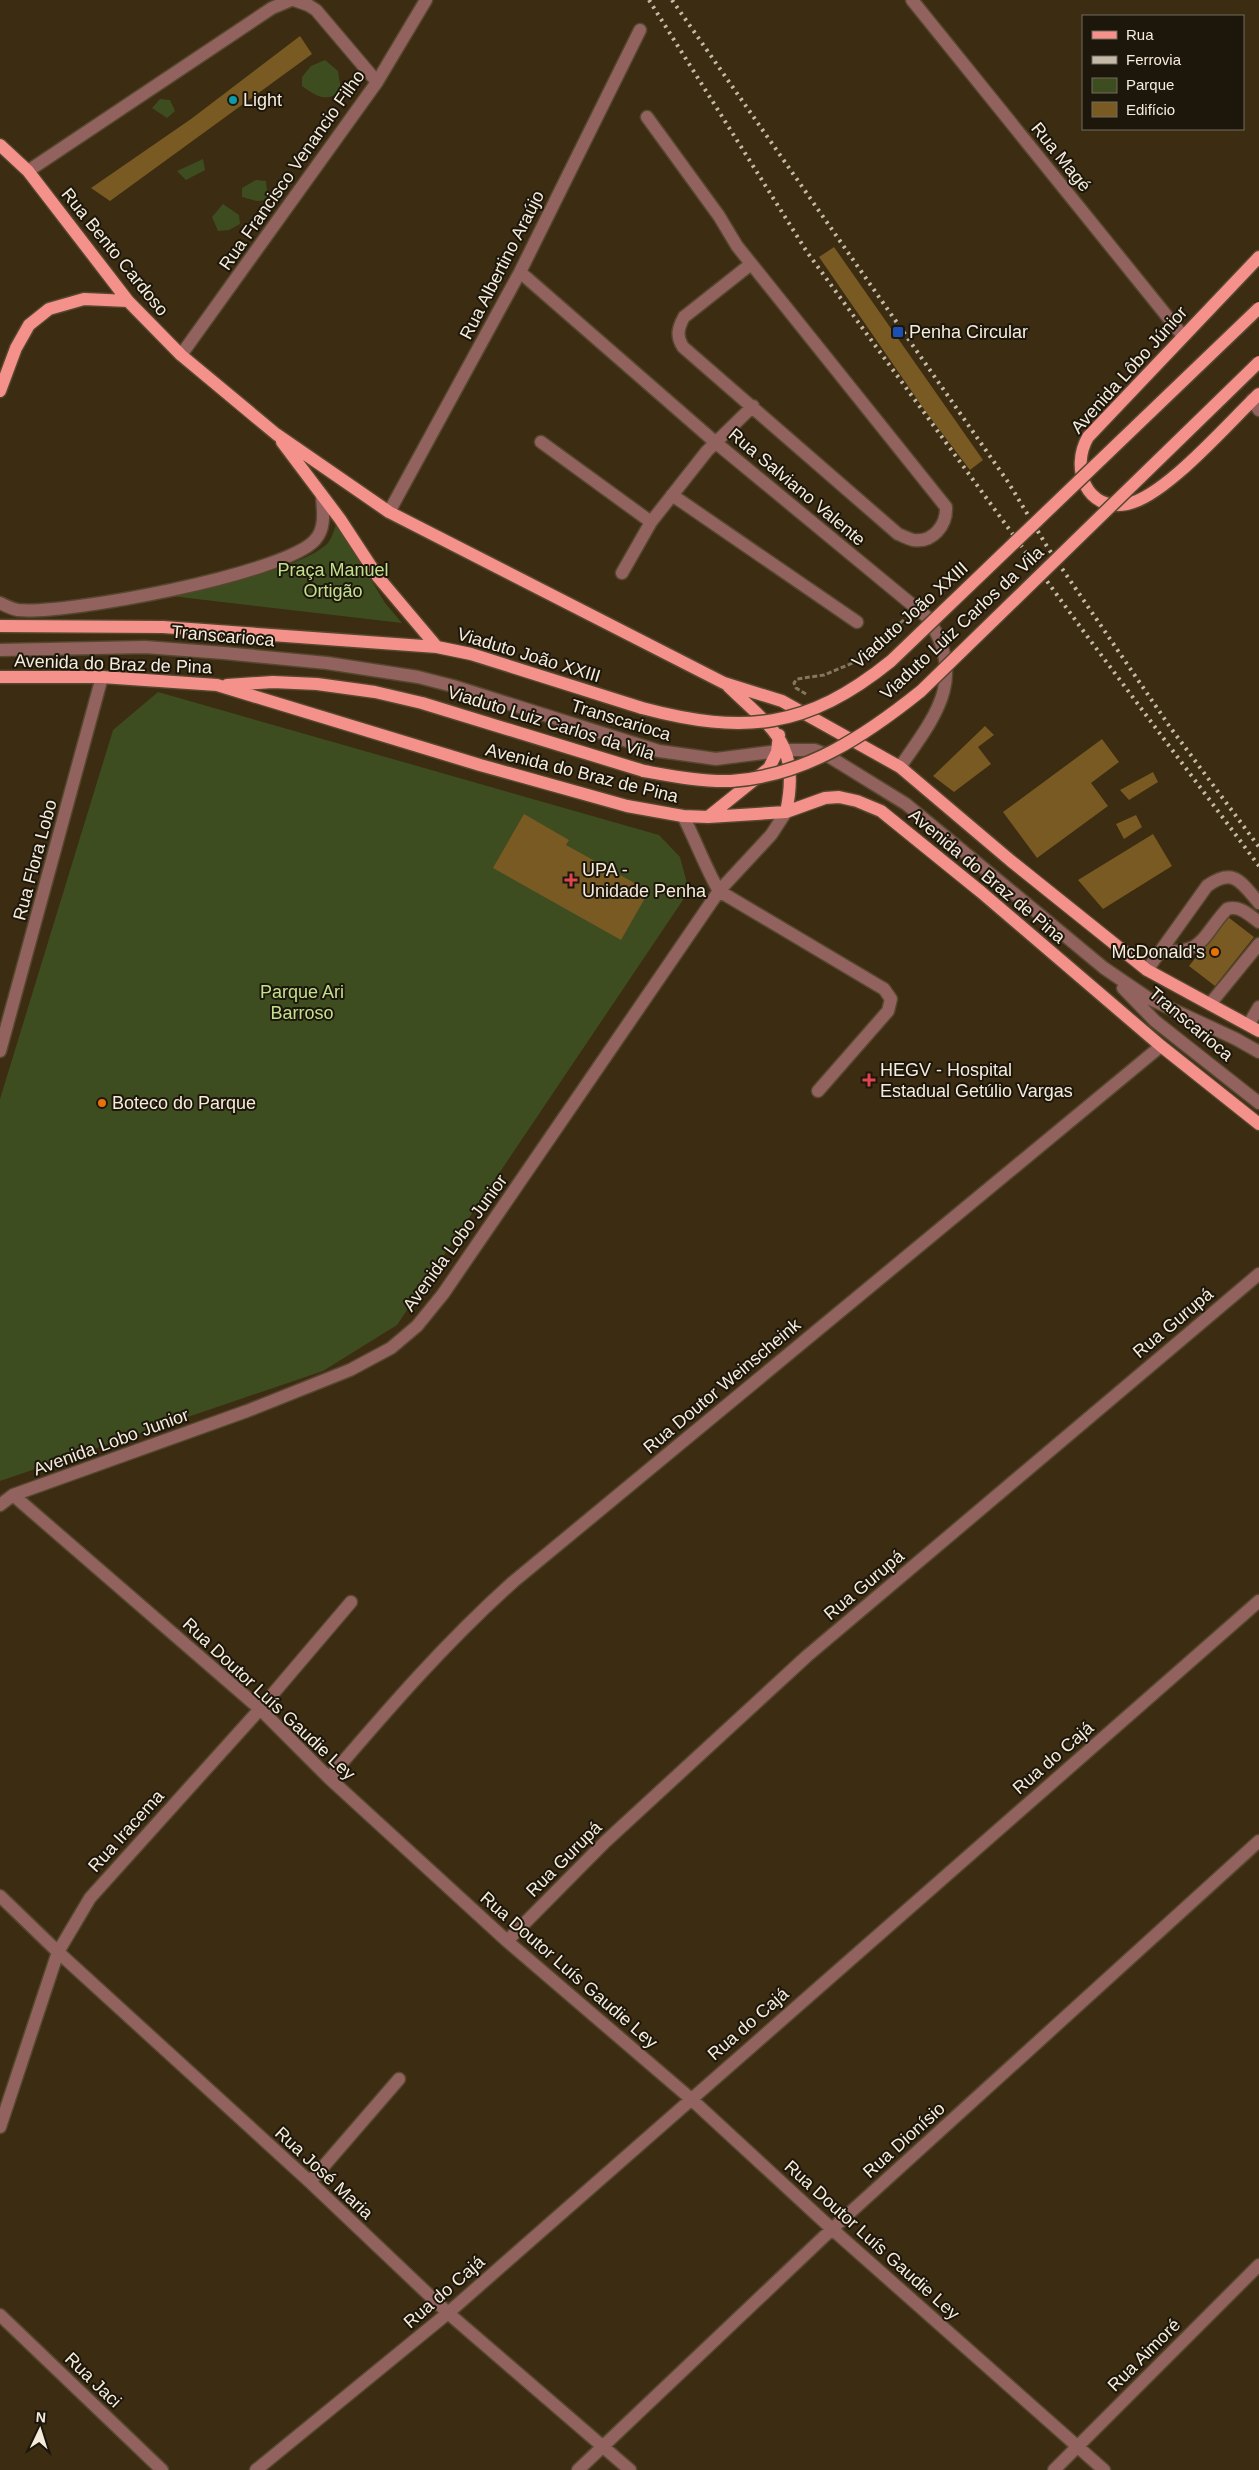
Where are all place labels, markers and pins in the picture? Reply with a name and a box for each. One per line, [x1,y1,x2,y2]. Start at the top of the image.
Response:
place label: Light [243,90,282,110]
marker: Light [227,94,239,106]
place label: Penha Circular [909,322,1028,342]
marker: Penha Circular [891,325,905,339]
place label: UPA - Unidade Penha [582,860,707,901]
marker: UPA - Unidade Penha [564,873,578,887]
place label: McDonald's [1112,942,1205,962]
marker: McDonald's [1209,946,1221,958]
place label: HEGV - Hospital Estadual Getúlio Vargas [880,1060,1073,1101]
marker: HEGV - Hospital Estadual Getúlio Vargas [862,1073,876,1087]
place label: Boteco do Parque [112,1093,256,1113]
marker: Boteco do Parque [96,1097,108,1109]

